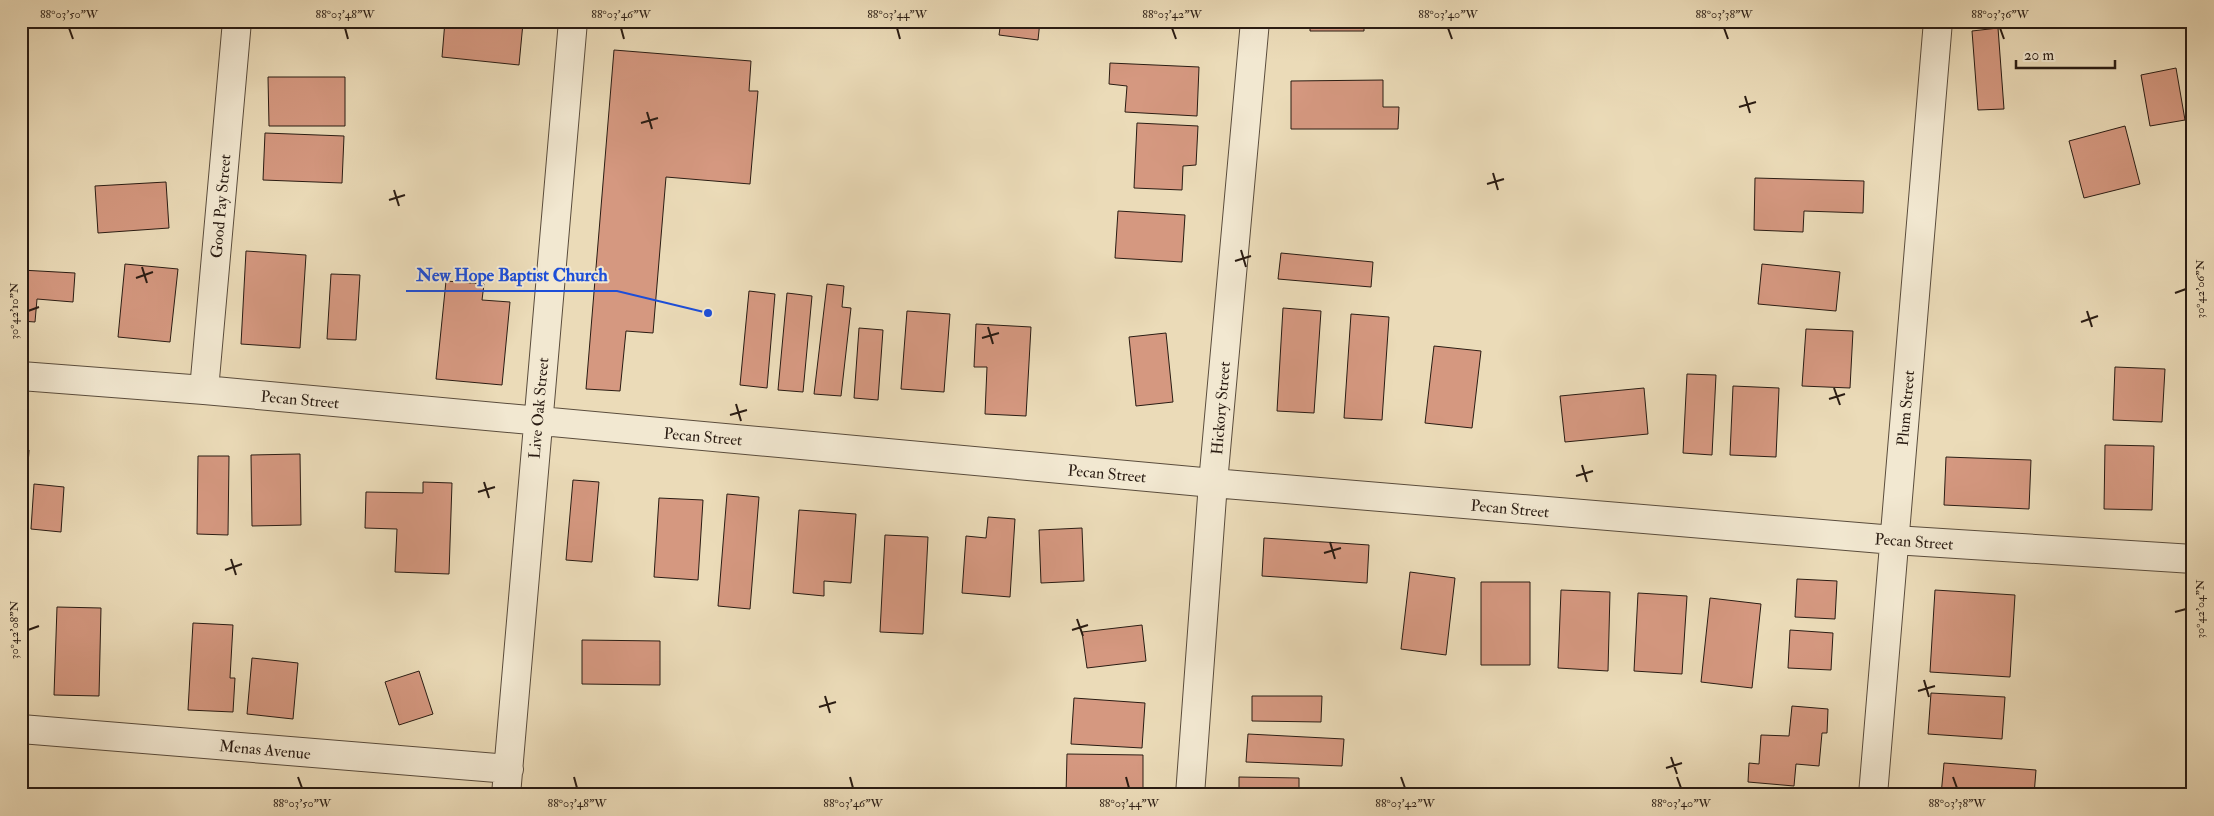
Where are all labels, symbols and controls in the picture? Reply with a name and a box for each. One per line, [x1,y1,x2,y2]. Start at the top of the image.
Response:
text: 88°03'50"W [40,7,99,22]
text: 88°03'48"W [316,7,375,22]
text: 88°03'46"W [591,7,651,22]
text: 88°03'44"W [867,7,928,22]
text: 88°03'42"W [1142,7,1202,22]
text: 88°03'40"W [1418,7,1478,22]
text: 88°03'38"W [1695,7,1753,22]
text: 88°03'36"W [1971,7,2030,22]
scale bar [2016,38,2115,70]
text: 20 m [2024,46,2054,65]
street label: Good Pay Street [206,153,236,259]
callout: New Hope Baptist Church [406,258,617,291]
text: 30°42'06"N [2193,259,2208,318]
text: New Hope Baptist Church [415,264,608,287]
text: 30°42'10"N [7,282,22,339]
street label: Live Oak Street [525,357,553,460]
street label: Hickory Street [1207,361,1235,456]
street label: Plum Street [1893,369,1919,447]
street label: Pecan Street [260,387,340,413]
street label: Pecan Street [663,424,743,450]
street label: Pecan Street [1067,461,1147,487]
street label: Pecan Street [1470,496,1550,522]
street label: Pecan Street [1874,529,1954,555]
text: 30°42'04"N [2193,579,2208,639]
text: 30°42'08"N [7,601,22,659]
street label: Menas Avenue [218,736,312,764]
text: 88°03'50"W [273,796,332,811]
text: 88°03'48"W [548,796,607,811]
text: 88°03'46"W [823,796,883,811]
text: 88°03'44"W [1099,796,1160,811]
text: 88°03'42"W [1375,796,1435,811]
text: 88°03'40"W [1651,796,1711,811]
text: 88°03'38"W [1928,796,1986,811]

